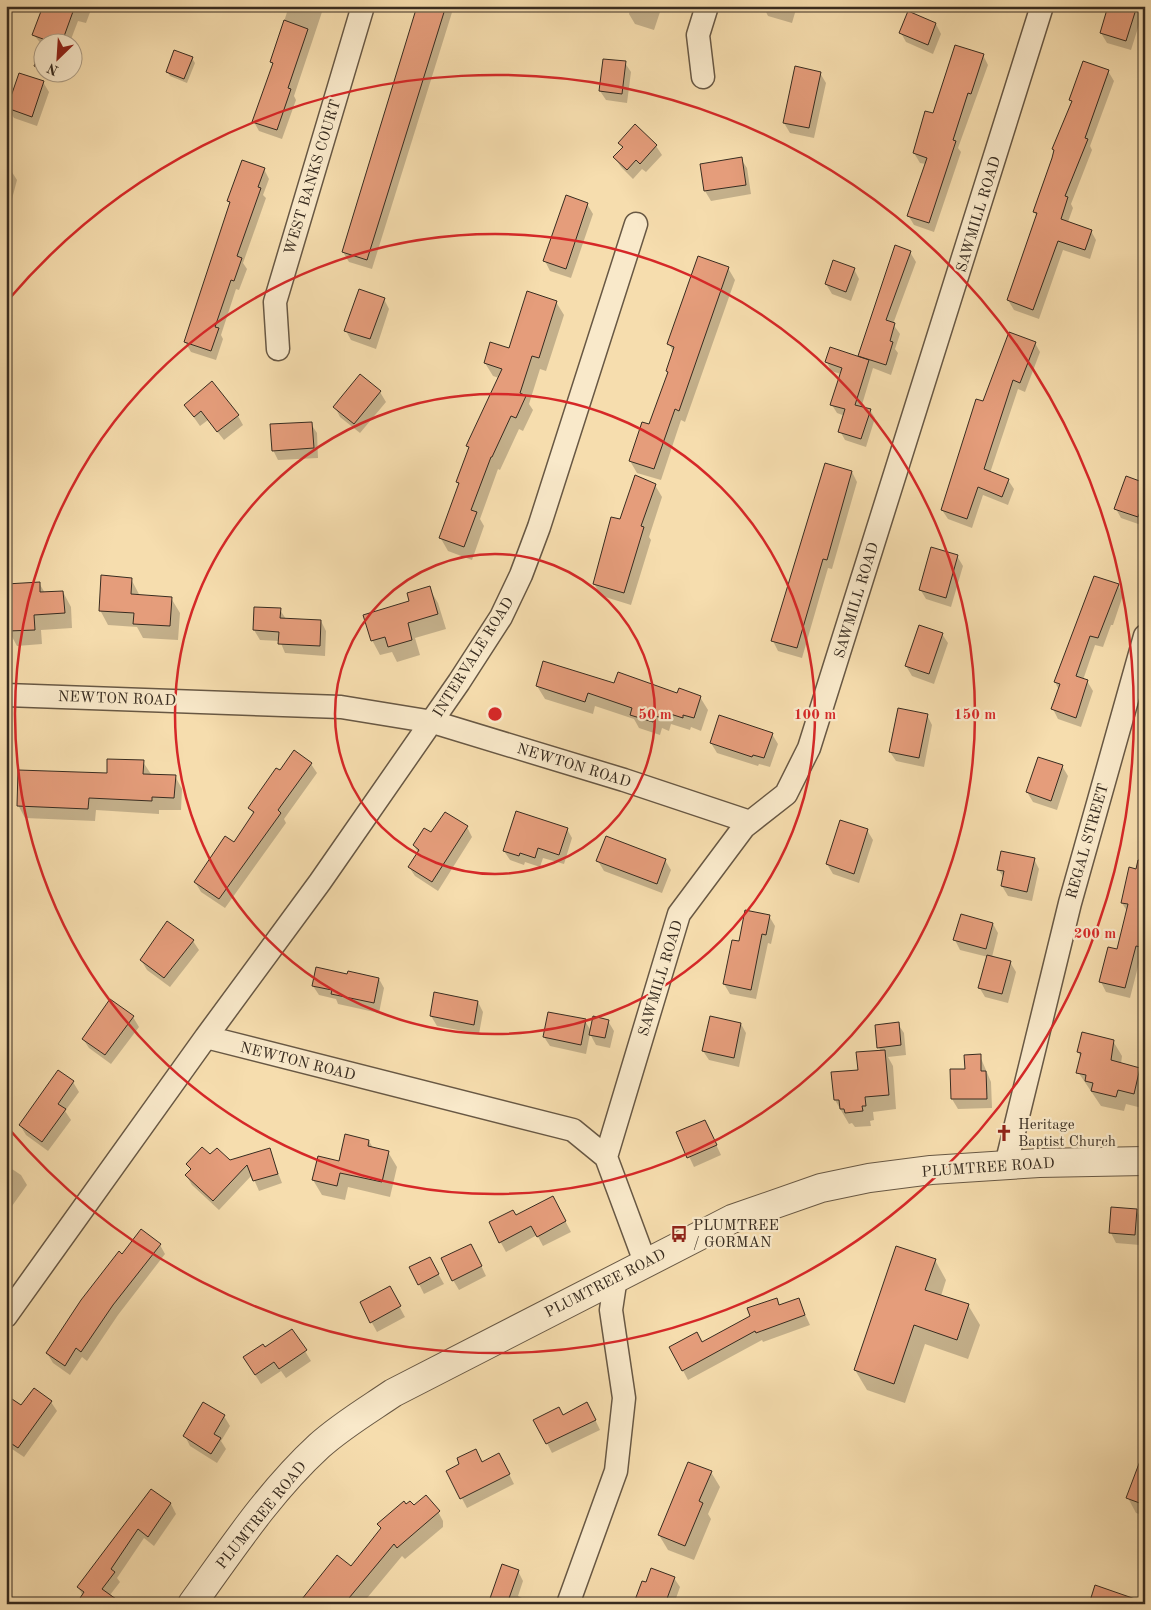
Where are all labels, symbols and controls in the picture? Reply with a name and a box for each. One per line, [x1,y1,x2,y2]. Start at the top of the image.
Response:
north arrow [32,32,82,82]
text: N [45,60,61,77]
street label: WEST BANKS COURT [283,98,344,257]
street label: SAWMILL ROAD [955,155,1004,274]
street label: SAWMILL ROAD [833,541,882,660]
street label: INTERVALE ROAD [431,595,517,720]
street label: NEWTON ROAD [58,690,176,709]
centre of rings [486,705,504,723]
text: 50 m [638,708,672,723]
text: 100 m [794,708,836,723]
text: 150 m [954,708,996,723]
street label: NEWTON ROAD [515,742,632,791]
street label: REGAL STREET [1065,782,1112,901]
street label: SAWMILL ROAD [637,919,686,1038]
text: 200 m [1074,927,1116,942]
street label: NEWTON ROAD [238,1041,357,1084]
place label: Heritage Baptist Church [1018,1118,1116,1150]
church icon: Heritage Baptist Church [994,1123,1014,1143]
street label: PLUMTREE ROAD [921,1156,1055,1181]
place label: PLUMTREE / GORMAN [693,1219,779,1251]
bus stop icon: PLUMTREE / GORMAN [669,1224,689,1244]
street label: PLUMTREE ROAD [543,1247,669,1321]
street label: PLUMTREE ROAD [214,1459,310,1573]

